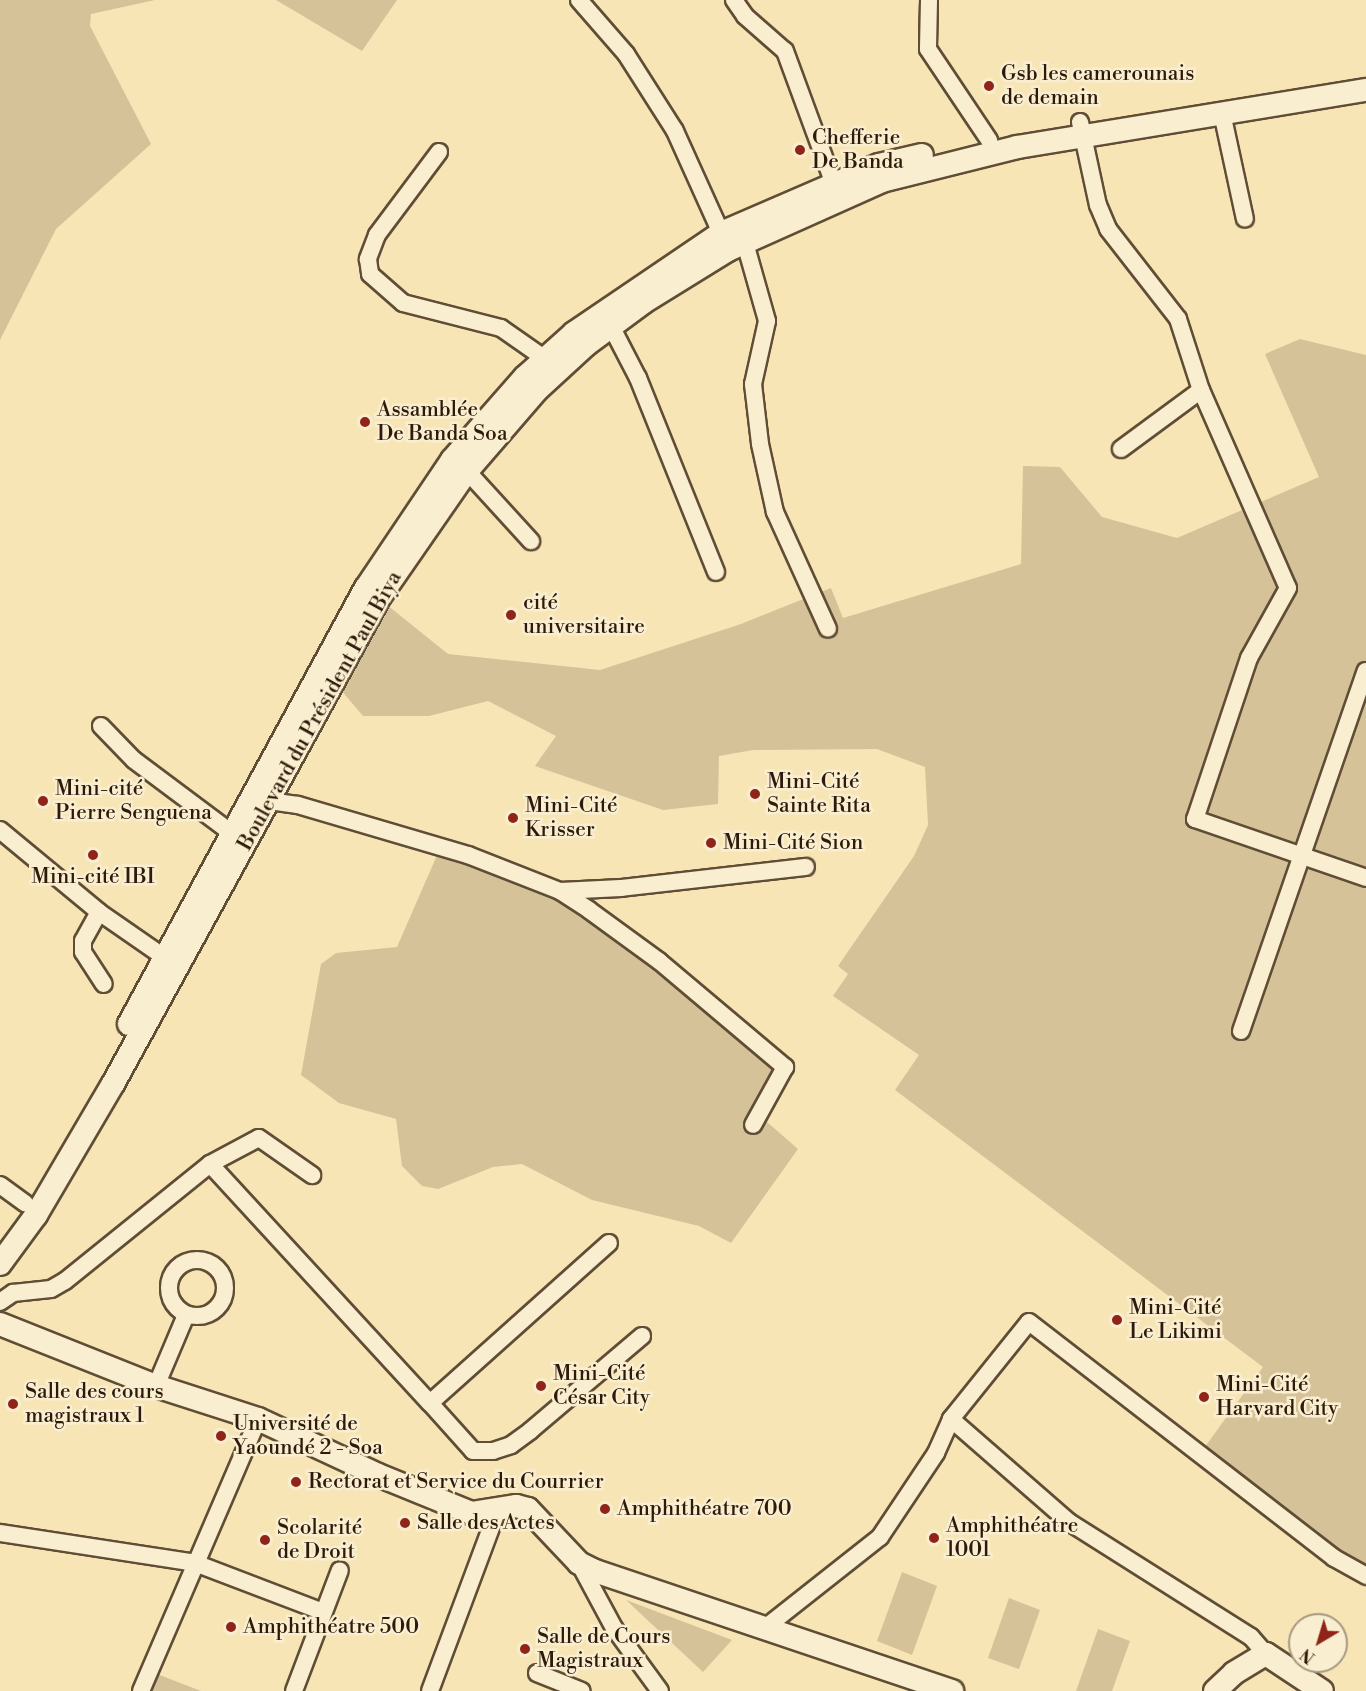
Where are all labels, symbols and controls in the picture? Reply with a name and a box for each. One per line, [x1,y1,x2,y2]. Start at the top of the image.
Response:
place label: Gsb les camerounais de demain [1001,61,1194,111]
marker: Gsb les camerounais de demain [982,79,996,93]
place label: Chefferie De Banda [812,125,904,175]
marker: Chefferie De Banda [793,143,807,157]
place label: Assamblée De Banda Soa [377,397,508,447]
marker: Assamblée De Banda Soa [358,415,372,429]
street label: Boulevard du Président Paul Biya [233,567,407,855]
place label: cité universitaire [523,590,645,640]
marker: cité universitaire [504,608,518,622]
place label: Mini-Cité Sainte Rita [767,769,871,819]
place label: Mini-cité Pierre Senguena [55,776,212,826]
marker: Mini-Cité Sainte Rita [748,787,762,801]
place label: Mini-Cité Krisser [525,793,618,843]
marker: Mini-cité Pierre Senguena [36,794,50,808]
marker: Mini-Cité Krisser [506,811,520,825]
place label: Mini-Cité Sion [723,830,863,856]
marker: Mini-Cité Sion [704,836,718,850]
marker: Mini-cité IBI [86,848,100,862]
place label: Mini-cité IBI [31,864,155,890]
place label: Mini-Cité Le Likimi [1129,1295,1222,1345]
marker: Mini-Cité Le Likimi [1110,1313,1124,1327]
place label: Mini-Cité César City [553,1361,650,1411]
place label: Mini-Cité Harvard City [1216,1372,1338,1422]
place label: Salle des cours magistraux 1 [25,1379,164,1429]
marker: Mini-Cité César City [534,1379,548,1393]
marker: Mini-Cité Harvard City [1197,1390,1211,1404]
marker: Salle des cours magistraux 1 [6,1397,20,1411]
place label: Université de Yaoundé 2 - Soa [233,1411,383,1461]
marker: Université de Yaoundé 2 - Soa [214,1429,228,1443]
place label: Rectorat et Service du Courrier [308,1469,604,1495]
marker: Rectorat et Service du Courrier [289,1475,303,1489]
place label: Amphithéatre 700 [617,1496,792,1522]
marker: Amphithéatre 700 [598,1502,612,1516]
place label: Salle des Actes [417,1510,555,1536]
place label: Amphithéatre 1001 [946,1513,1078,1563]
place label: Scolarité de Droit [277,1515,362,1565]
marker: Salle des Actes [398,1516,412,1530]
marker: Amphithéatre 1001 [927,1531,941,1545]
marker: Scolarité de Droit [258,1533,272,1547]
north arrow [1288,1613,1348,1673]
place label: Amphithéatre 500 [243,1614,419,1640]
marker: Amphithéatre 500 [224,1620,238,1634]
place label: Salle de Cours Magistraux [537,1624,670,1674]
marker: Salle de Cours Magistraux [518,1642,532,1656]
text: N [1297,1644,1319,1667]

